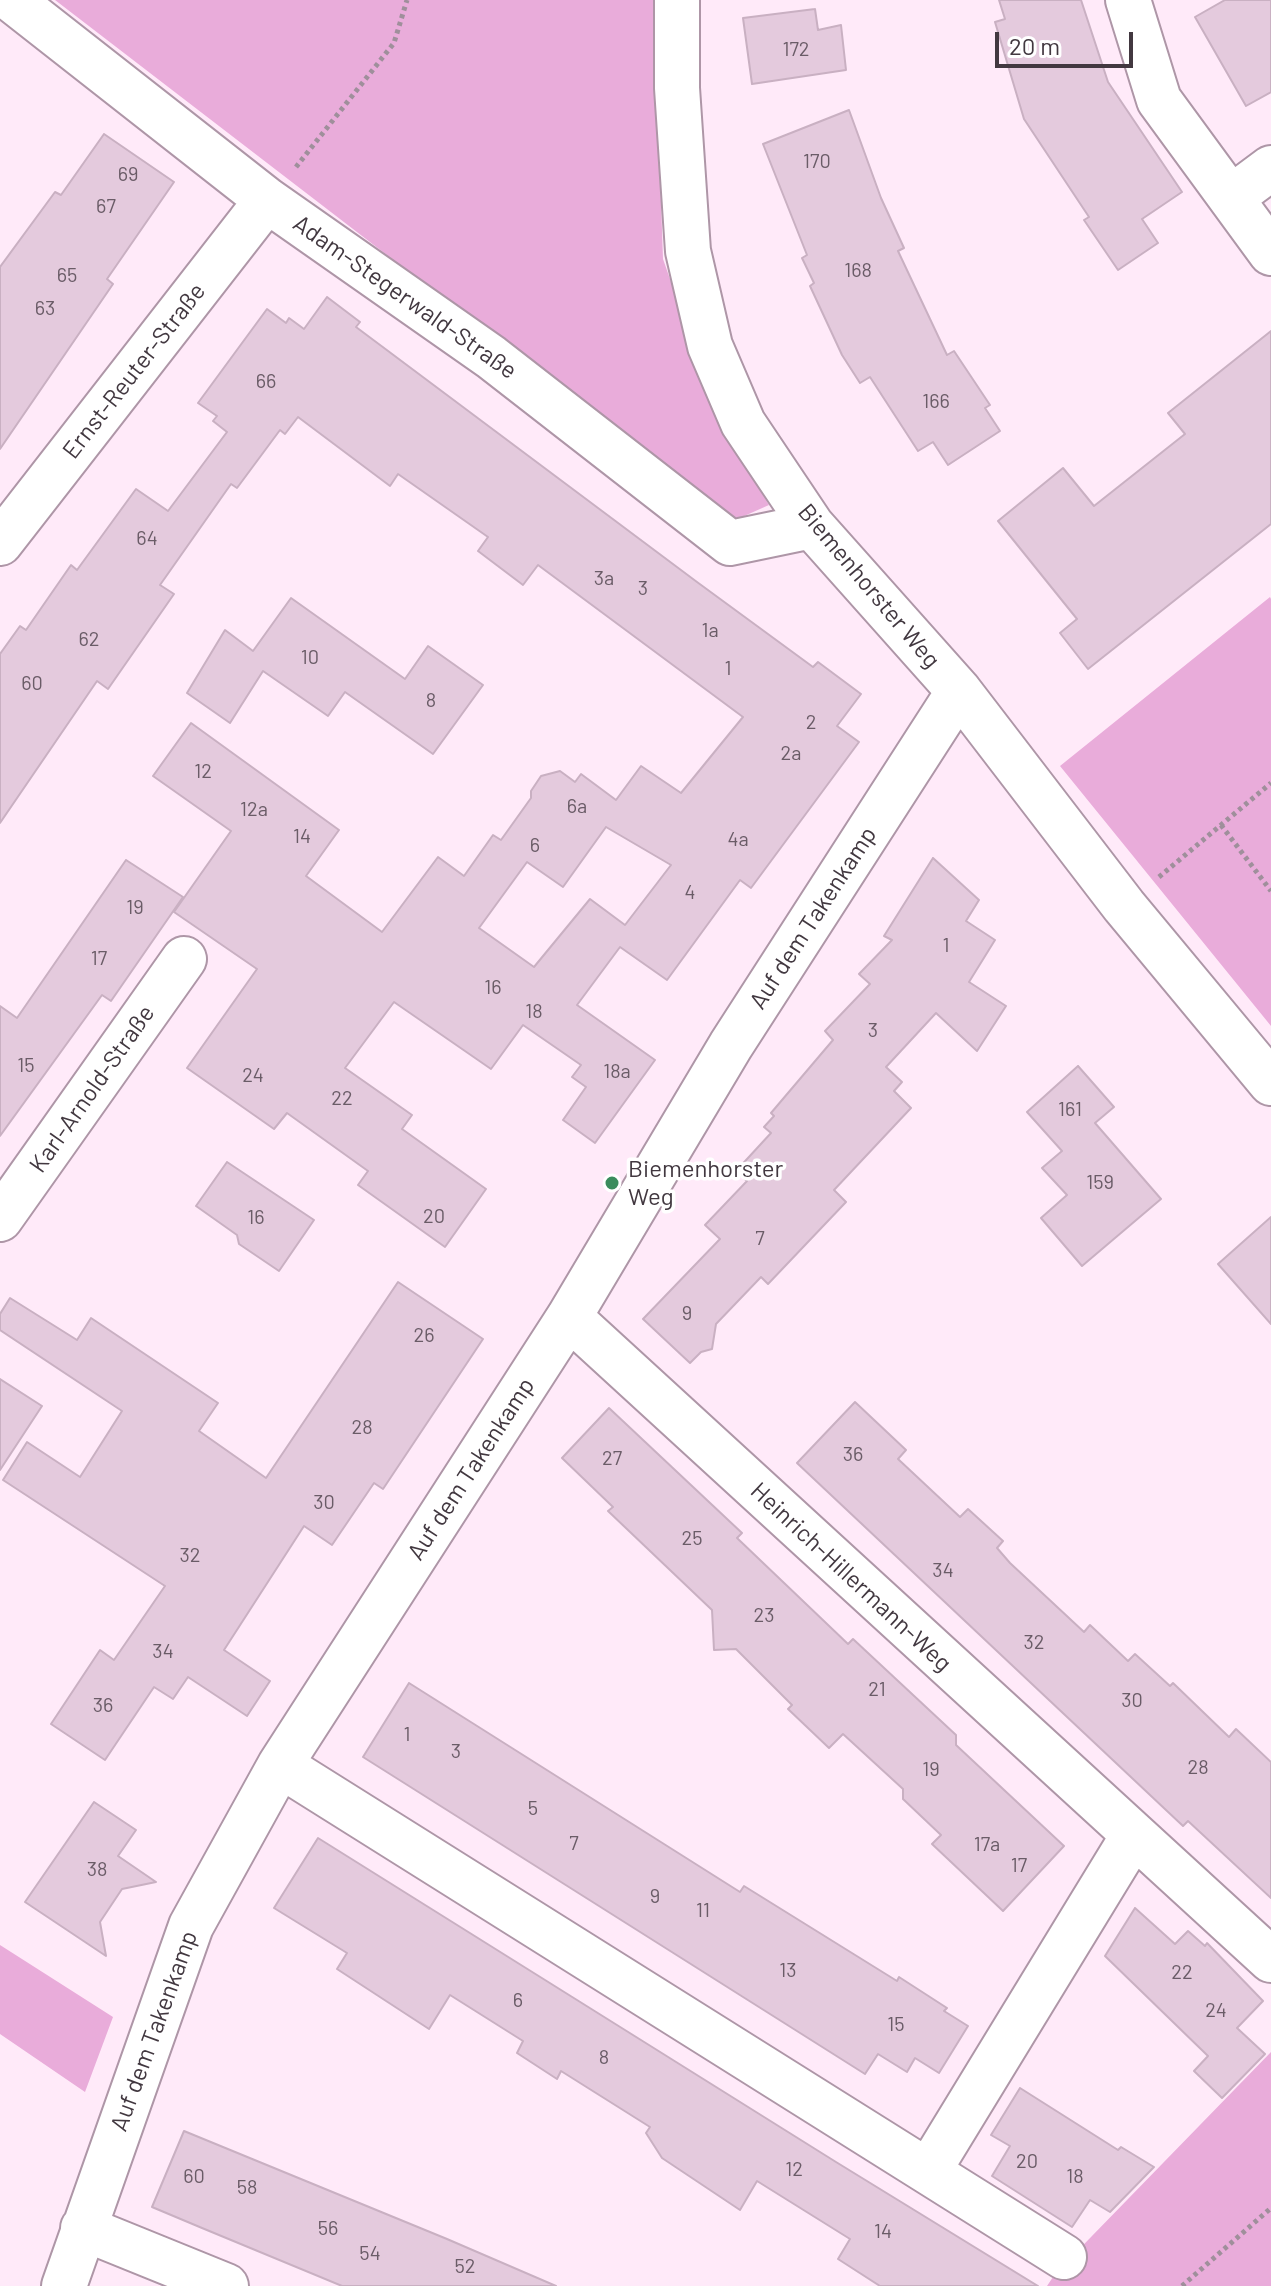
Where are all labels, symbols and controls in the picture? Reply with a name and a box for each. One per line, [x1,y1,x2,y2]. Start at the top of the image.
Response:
scale bar [999,16,1137,66]
text: 20 m [1009,31,1060,60]
house number: 172 [782,37,810,61]
house number: 170 [803,149,831,173]
house number: 69 [118,162,138,186]
house number: 67 [96,194,116,218]
street label: Adam-Stegerwald-Straße [288,209,522,385]
house number: 168 [844,258,872,282]
house number: 65 [57,263,77,287]
street label: Ernst-Reuter-Straße [56,277,212,465]
house number: 63 [35,296,55,320]
house number: 66 [256,369,276,393]
house number: 166 [922,389,950,413]
street label: Biemenhorster Weg [792,498,946,674]
house number: 64 [136,526,158,550]
house number: 3a [594,566,614,590]
house number: 3 [638,576,648,600]
house number: 1a [701,618,719,642]
house number: 62 [78,627,100,651]
house number: 10 [301,645,319,669]
house number: 1 [725,656,731,680]
house number: 60 [21,671,43,695]
house number: 8 [426,688,436,712]
house number: 2 [806,710,816,734]
house number: 2a [781,741,801,765]
house number: 12 [194,759,212,783]
house number: 6a [567,794,587,818]
house number: 12a [240,797,268,821]
street label: Auf dem Takenkamp [743,822,883,1014]
house number: 14 [293,824,311,848]
house number: 4a [727,827,749,851]
house number: 6 [530,833,540,857]
house number: 4 [684,880,696,904]
house number: 19 [126,895,144,919]
house number: 1 [943,933,949,957]
house number: 17 [91,946,107,970]
house number: 16 [484,975,502,999]
house number: 18 [525,999,543,1023]
street label: Karl-Arnold-Straße [23,1000,161,1178]
house number: 3 [868,1018,878,1042]
house number: 15 [17,1053,35,1077]
house number: 18a [603,1059,631,1083]
house number: 24 [242,1063,264,1087]
house number: 22 [331,1086,353,1110]
house number: 161 [1058,1097,1082,1121]
place label: Biemenhorster Weg [628,1155,783,1211]
house number: 159 [1086,1170,1114,1194]
marker: Biemenhorster Weg [603,1174,621,1192]
house number: 20 [423,1204,445,1228]
house number: 16 [247,1205,265,1229]
house number: 7 [755,1226,765,1250]
house number: 9 [682,1301,692,1325]
house number: 26 [413,1323,435,1347]
street label: Auf dem Takenkamp [401,1373,541,1565]
house number: 28 [351,1415,373,1439]
house number: 36 [843,1442,863,1466]
house number: 27 [602,1446,622,1470]
street label: Heinrich-Hillermann-Weg [745,1476,957,1678]
house number: 30 [313,1490,335,1514]
house number: 25 [682,1526,702,1550]
house number: 32 [179,1543,201,1567]
house number: 34 [932,1558,954,1582]
house number: 23 [754,1603,774,1627]
house number: 32 [1023,1630,1045,1654]
house number: 34 [152,1639,174,1663]
house number: 21 [868,1677,886,1701]
house number: 30 [1121,1688,1143,1712]
house number: 36 [93,1693,113,1717]
house number: 1 [404,1722,410,1746]
house number: 3 [451,1739,461,1763]
house number: 28 [1187,1755,1209,1779]
house number: 19 [922,1757,940,1781]
house number: 5 [528,1796,538,1820]
house number: 7 [569,1831,579,1855]
house number: 17a [974,1832,1000,1856]
house number: 17 [1011,1853,1027,1877]
house number: 38 [87,1857,107,1881]
house number: 9 [650,1884,660,1908]
house number: 11 [696,1898,710,1922]
street label: Auf dem Takenkamp [104,1927,204,2135]
house number: 13 [779,1958,797,1982]
house number: 22 [1171,1960,1193,1984]
house number: 6 [513,1988,523,2012]
house number: 24 [1205,1998,1227,2022]
house number: 15 [887,2012,905,2036]
house number: 8 [599,2045,609,2069]
house number: 20 [1016,2149,1038,2173]
house number: 12 [785,2157,803,2181]
house number: 60 [183,2164,205,2188]
house number: 18 [1066,2164,1084,2188]
house number: 58 [237,2175,257,2199]
house number: 56 [318,2216,338,2240]
house number: 14 [874,2219,892,2243]
house number: 54 [359,2241,381,2265]
house number: 52 [455,2254,475,2278]

